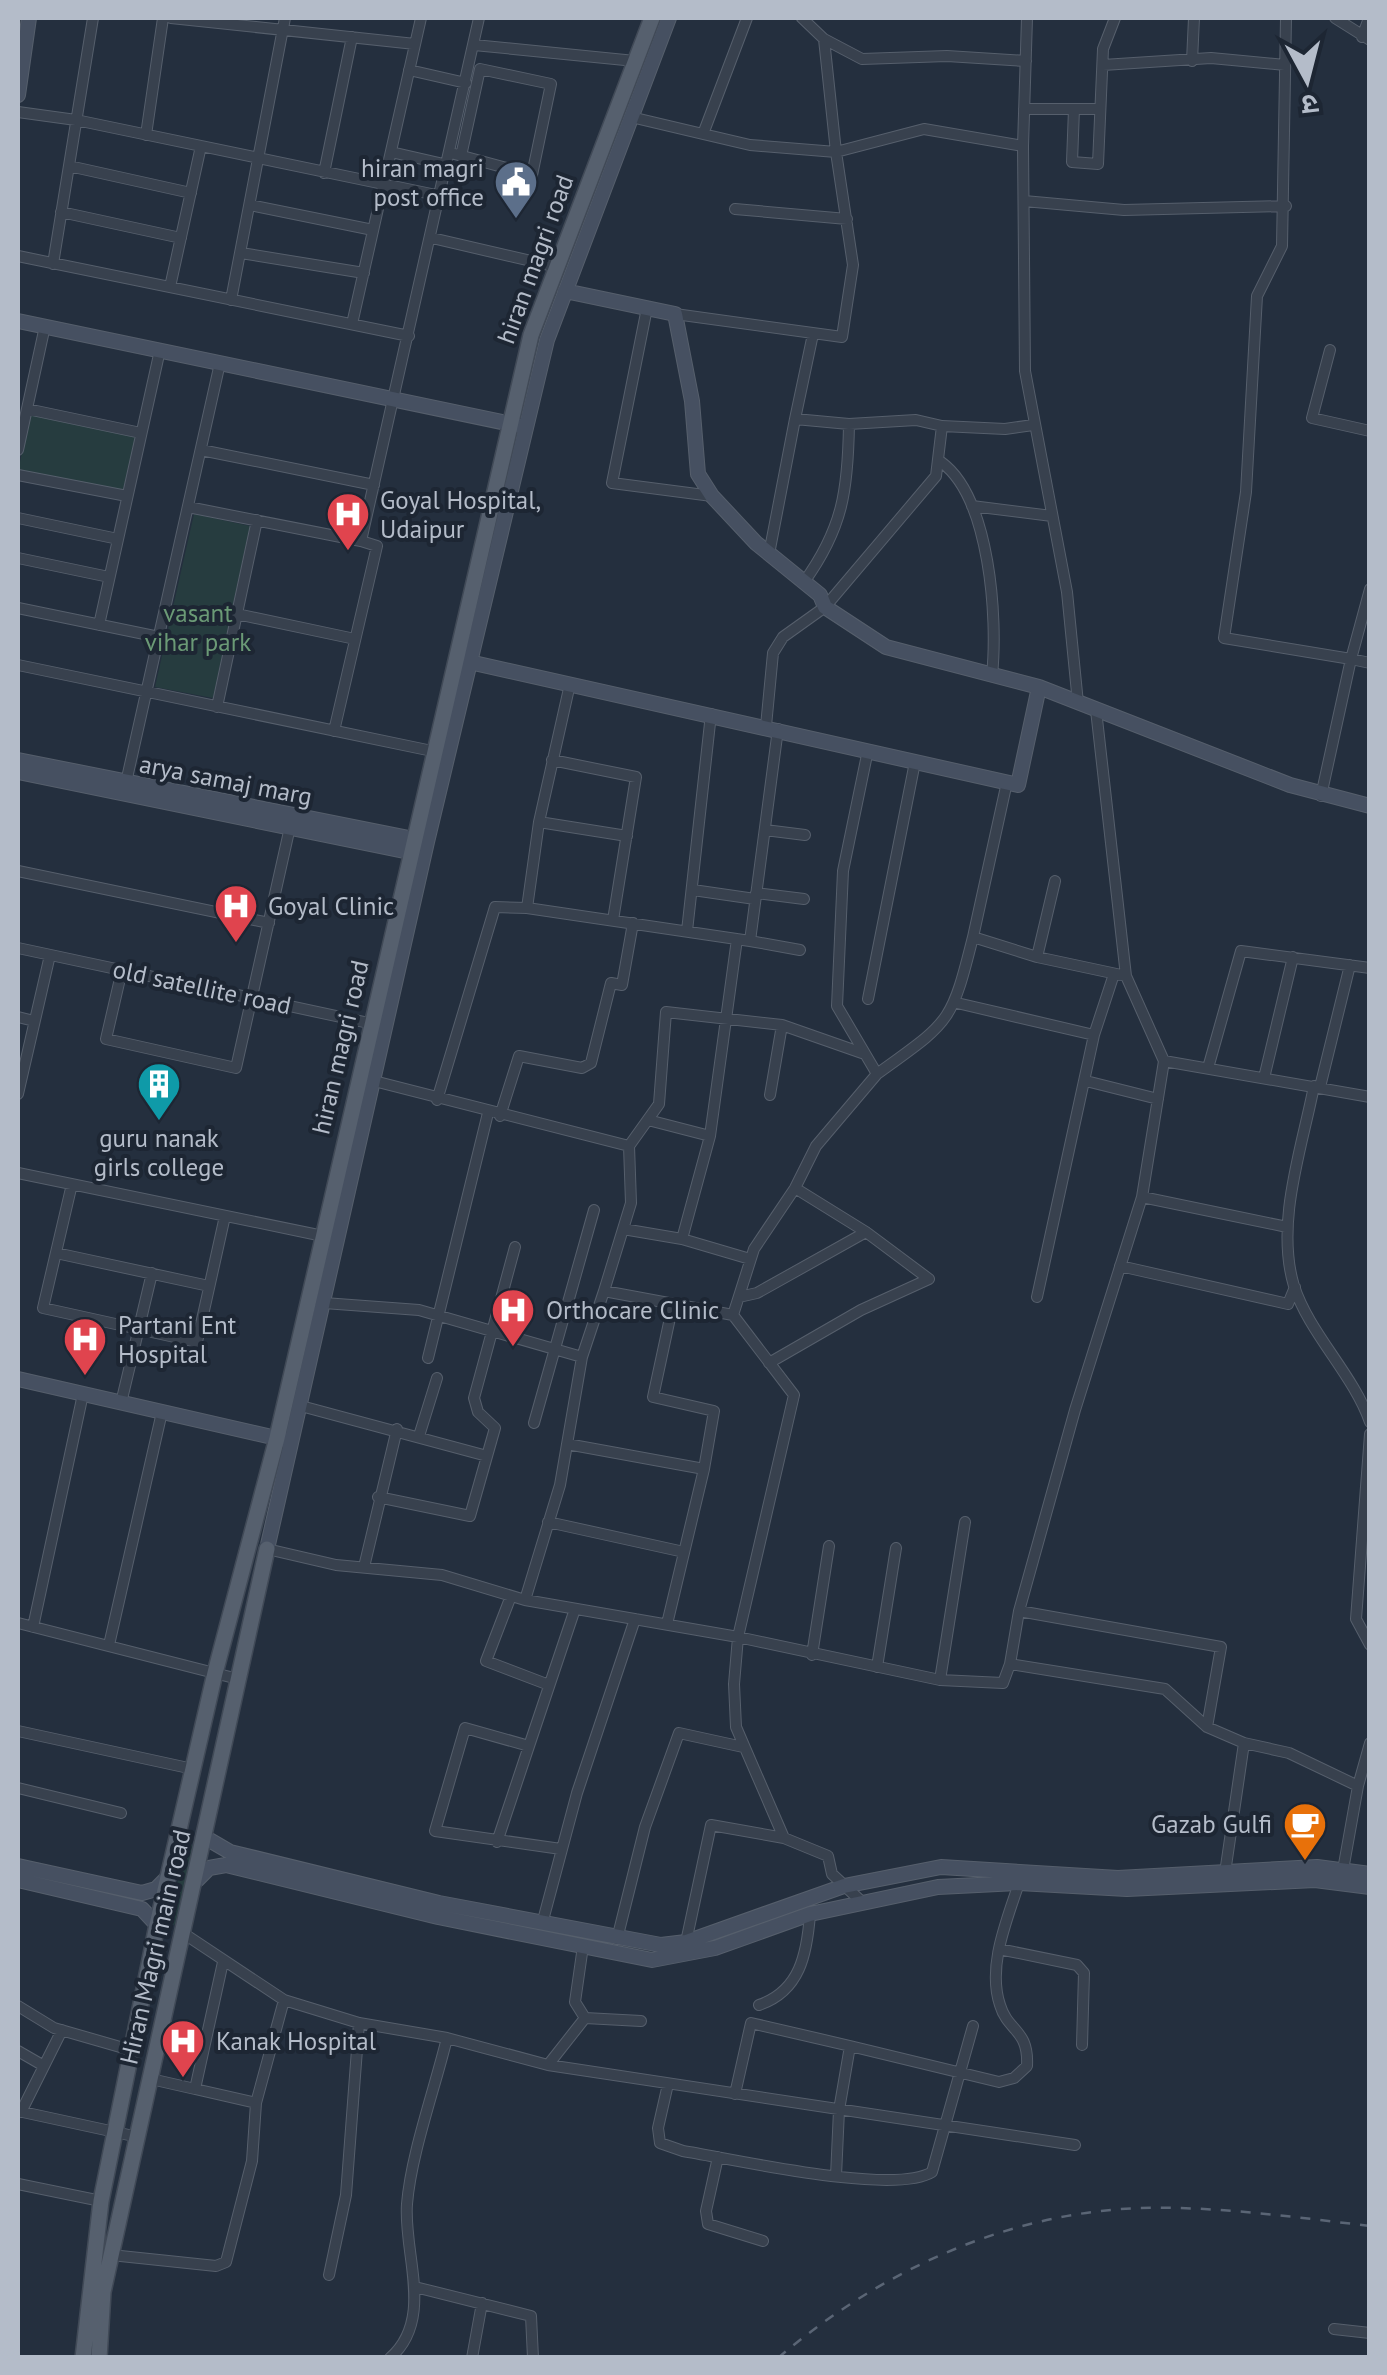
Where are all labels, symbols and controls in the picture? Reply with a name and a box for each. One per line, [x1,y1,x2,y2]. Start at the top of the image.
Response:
north arrow [1257,30,1357,130]
text: उ [1299,86,1320,125]
place label: hiran magri post office [361,152,484,213]
public building icon: hiran magri post office [493,159,539,220]
street label: hiran magri road [490,170,580,348]
place label: Goyal Hospital, Udaipur [380,484,541,545]
hospital icon: Goyal Hospital, Udaipur [325,491,371,552]
park label: vasant vihar park [145,597,251,658]
street label: arya samaj marg [137,748,315,812]
hospital icon: Goyal Clinic [213,883,259,944]
place label: Goyal Clinic [268,890,394,922]
street label: old satellite road [110,953,294,1021]
street label: hiran magri road [304,957,376,1137]
building icon: guru nanak girls college [136,1061,182,1122]
place label: guru nanak girls college [94,1122,224,1183]
hospital icon: Orthocare Clinic [490,1287,536,1348]
place label: Orthocare Clinic [546,1294,719,1326]
place label: Partani Ent Hospital [118,1309,237,1370]
hospital icon: Partani Ent Hospital [62,1316,108,1377]
cafe icon: Gazab Gulfi [1282,1801,1328,1862]
place label: Gazab Gulfi [1151,1808,1272,1840]
street label: Hiran Magri main road [112,1827,198,2067]
hospital icon: Kanak Hospital [160,2018,206,2079]
place label: Kanak Hospital [216,2025,377,2057]

